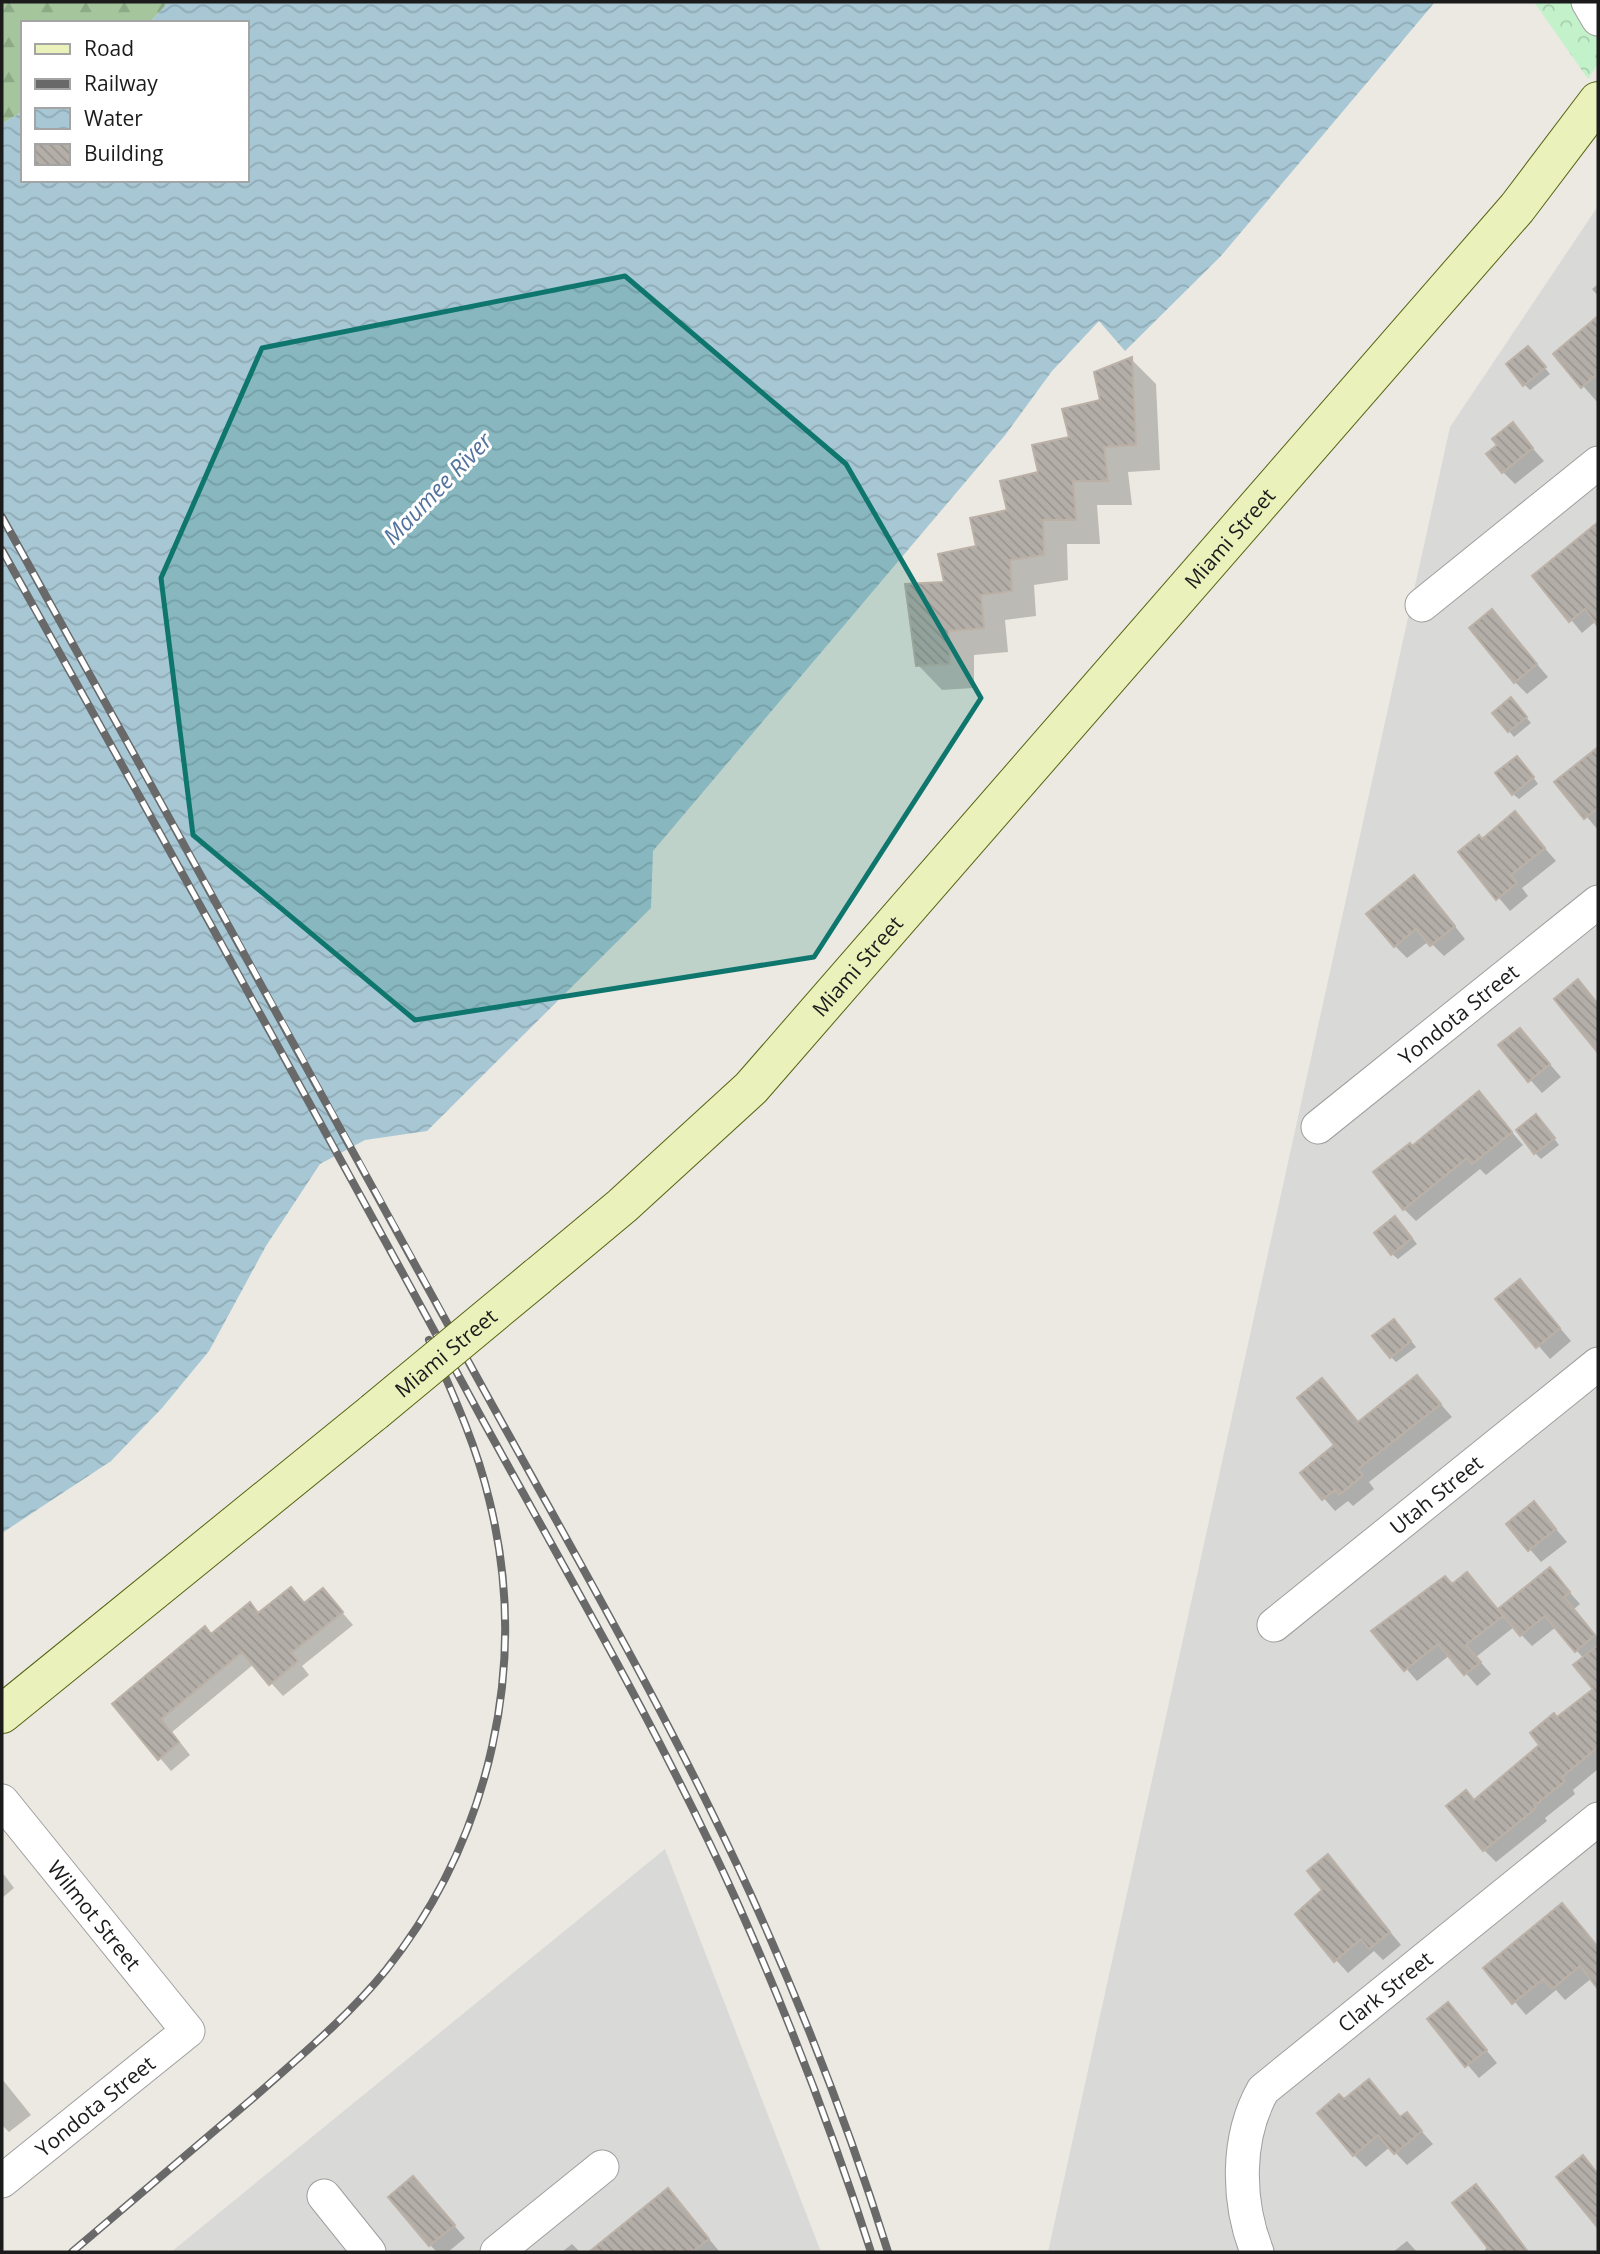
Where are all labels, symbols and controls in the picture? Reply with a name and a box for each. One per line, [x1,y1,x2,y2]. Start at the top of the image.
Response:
legend [21,21,248,182]
text: Road [84,34,134,62]
text: Railway [84,69,158,97]
text: Water [84,104,143,132]
text: Building [84,139,163,167]
water label: Maumee River [375,424,499,551]
street label: Miami Street [1178,482,1281,595]
street label: Miami Street [806,910,909,1022]
street label: Yondota Street [1393,958,1524,1071]
street label: Miami Street [389,1302,503,1403]
street label: Utah Street [1384,1449,1488,1540]
street label: Wilmot Street [41,1854,147,1976]
street label: Clark Street [1332,1945,1438,2038]
street label: Yondota Street [29,2049,161,2163]

